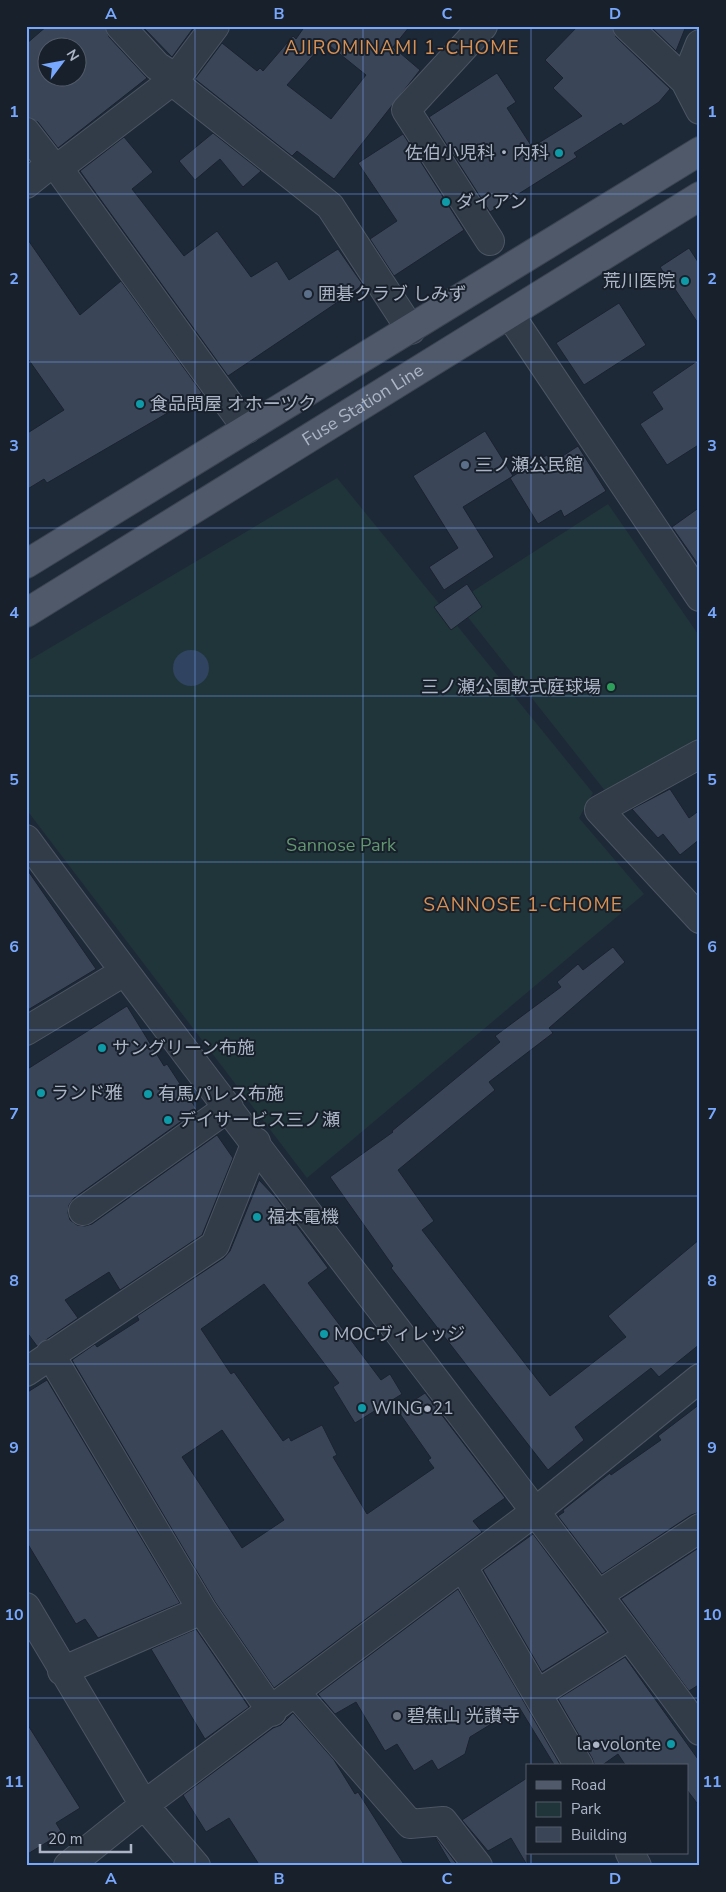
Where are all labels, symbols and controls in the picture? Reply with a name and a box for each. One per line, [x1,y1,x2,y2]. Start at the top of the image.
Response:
text: A [105,3,117,25]
text: B [273,3,285,25]
text: C [442,3,453,25]
text: D [609,3,621,25]
district label: AJIROMINAMI 1-CHOME [284,35,520,61]
north arrow [38,38,88,88]
text: N [62,46,83,65]
text: 1 [9,101,19,123]
text: 1 [707,101,717,123]
place label: 佐伯小児科・内科 [405,141,549,165]
marker: 佐伯小児科・内科 [553,147,565,159]
place label: ダイアン [456,190,527,214]
marker: ダイアン [440,196,452,208]
text: 2 [9,268,19,290]
text: 2 [707,268,717,290]
place label: 荒川医院 [603,269,675,293]
marker: 荒川医院 [679,275,691,287]
place label: 囲碁クラブ しみず [318,282,467,306]
marker: 囲碁クラブ しみず [302,288,314,300]
street label: Fuse Station Line [297,358,428,451]
place label: 食品問屋 オホーツク [150,392,316,416]
marker: 食品問屋 オホーツク [134,398,146,410]
text: 3 [9,435,19,457]
text: 3 [707,435,717,457]
place label: 三ノ瀬公民館 [475,453,583,477]
marker: 三ノ瀬公民館 [459,459,471,471]
text: 4 [9,602,19,624]
text: 4 [707,602,717,624]
place label: 三ノ瀬公園軟式庭球場 [421,675,601,699]
marker: 三ノ瀬公園軟式庭球場 [605,681,617,693]
text: 5 [9,769,19,791]
text: 5 [707,769,717,791]
park label: Sannose Park [286,833,397,857]
district label: SANNOSE 1-CHOME [423,892,623,918]
text: 6 [9,936,19,958]
text: 6 [707,936,717,958]
place label: サングリーン布施 [112,1036,255,1060]
marker: サングリーン布施 [96,1042,108,1054]
place label: ランド雅 [51,1081,123,1105]
place label: 有馬パレス布施 [158,1082,284,1106]
marker: ランド雅 [35,1087,47,1099]
marker: 有馬パレス布施 [142,1088,154,1100]
text: 7 [9,1103,19,1125]
text: 7 [707,1103,717,1125]
place label: デイサービス三ノ瀬 [178,1108,340,1132]
marker: デイサービス三ノ瀬 [162,1114,174,1126]
place label: 福本電機 [267,1205,339,1229]
marker: 福本電機 [251,1211,263,1223]
text: 8 [9,1270,19,1292]
text: 8 [707,1270,717,1292]
place label: MOCヴィレッジ [334,1322,465,1346]
marker: MOCヴィレッジ [318,1328,330,1340]
place label: WING•21 [372,1396,454,1420]
marker: WING•21 [356,1402,368,1414]
text: 9 [9,1437,19,1459]
text: 9 [707,1437,717,1459]
text: 10 [4,1604,24,1626]
text: 10 [702,1604,722,1626]
place label: 碧焦山 光讃寺 [407,1704,520,1728]
marker: 碧焦山 光讃寺 [391,1710,403,1722]
place label: la•volonte [577,1732,661,1756]
marker: la•volonte [665,1738,677,1750]
legend [526,1764,688,1854]
text: 11 [4,1771,24,1793]
text: 11 [702,1771,722,1793]
text: Road [571,1775,606,1795]
text: Park [571,1799,601,1819]
scale bar [40,1822,131,1854]
text: Building [571,1825,627,1845]
text: 20 m [48,1829,83,1849]
text: A [105,1868,117,1890]
text: B [273,1868,285,1890]
text: C [442,1868,453,1890]
text: D [609,1868,621,1890]

